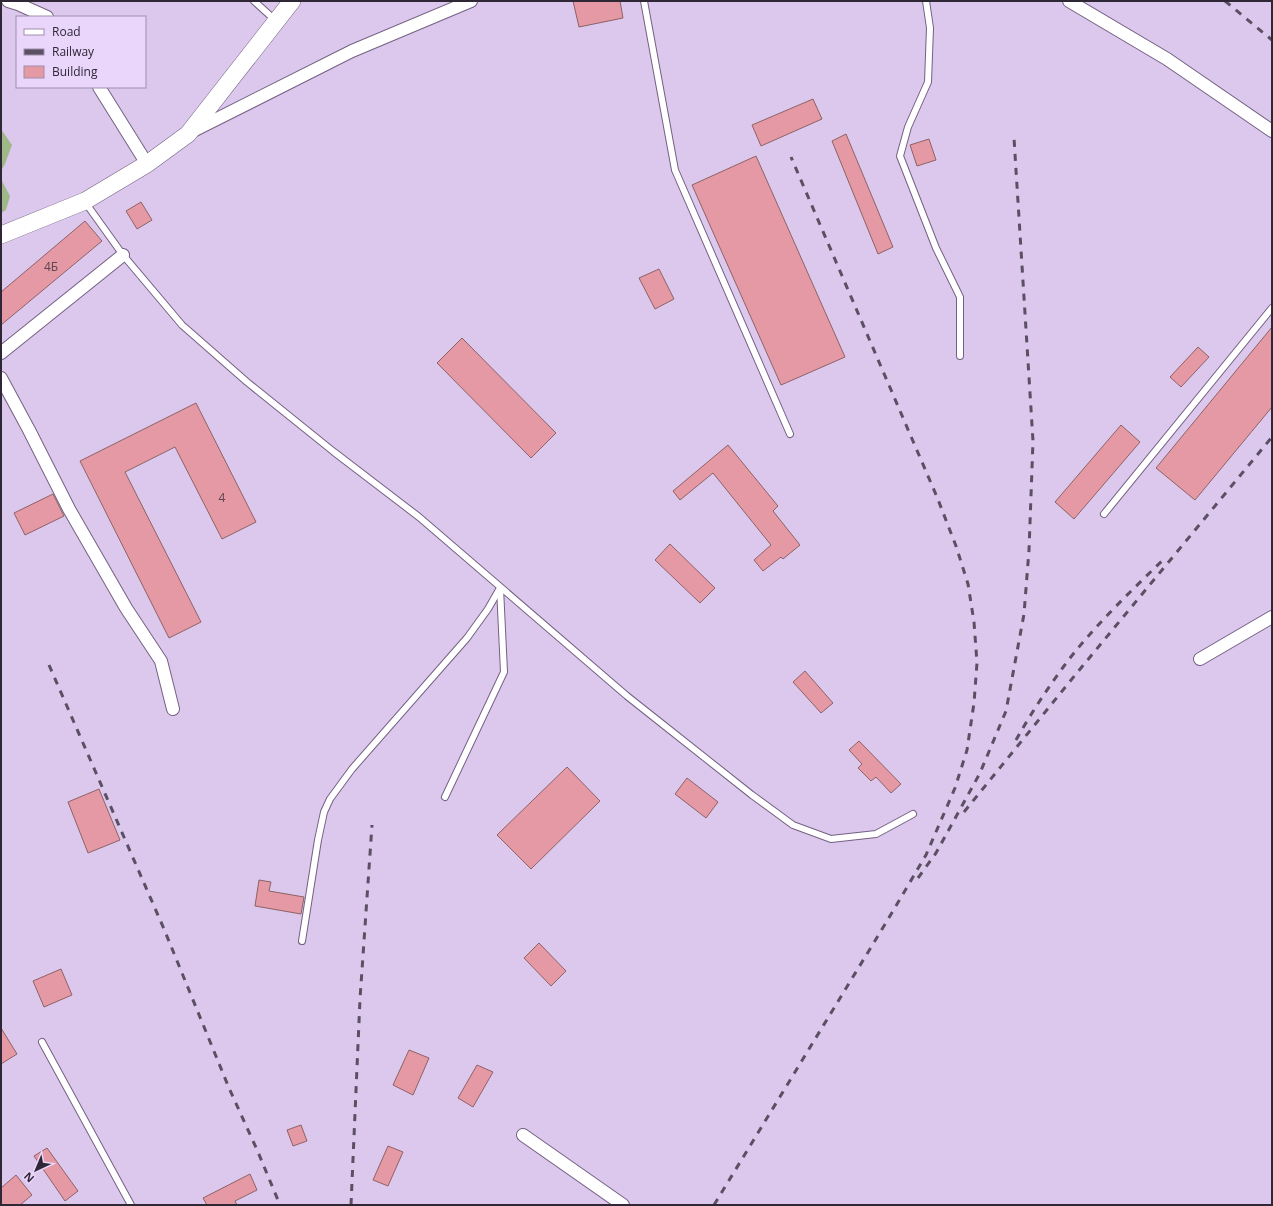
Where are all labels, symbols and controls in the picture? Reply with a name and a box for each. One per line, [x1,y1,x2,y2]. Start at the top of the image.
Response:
legend [16,16,146,88]
text: Road [52,23,81,40]
text: Railway [52,43,95,60]
text: Building [52,63,98,80]
house number: 4Б [44,258,58,275]
house number: 4 [219,489,226,506]
north arrow [16,1150,56,1190]
text: N [20,1169,37,1186]

